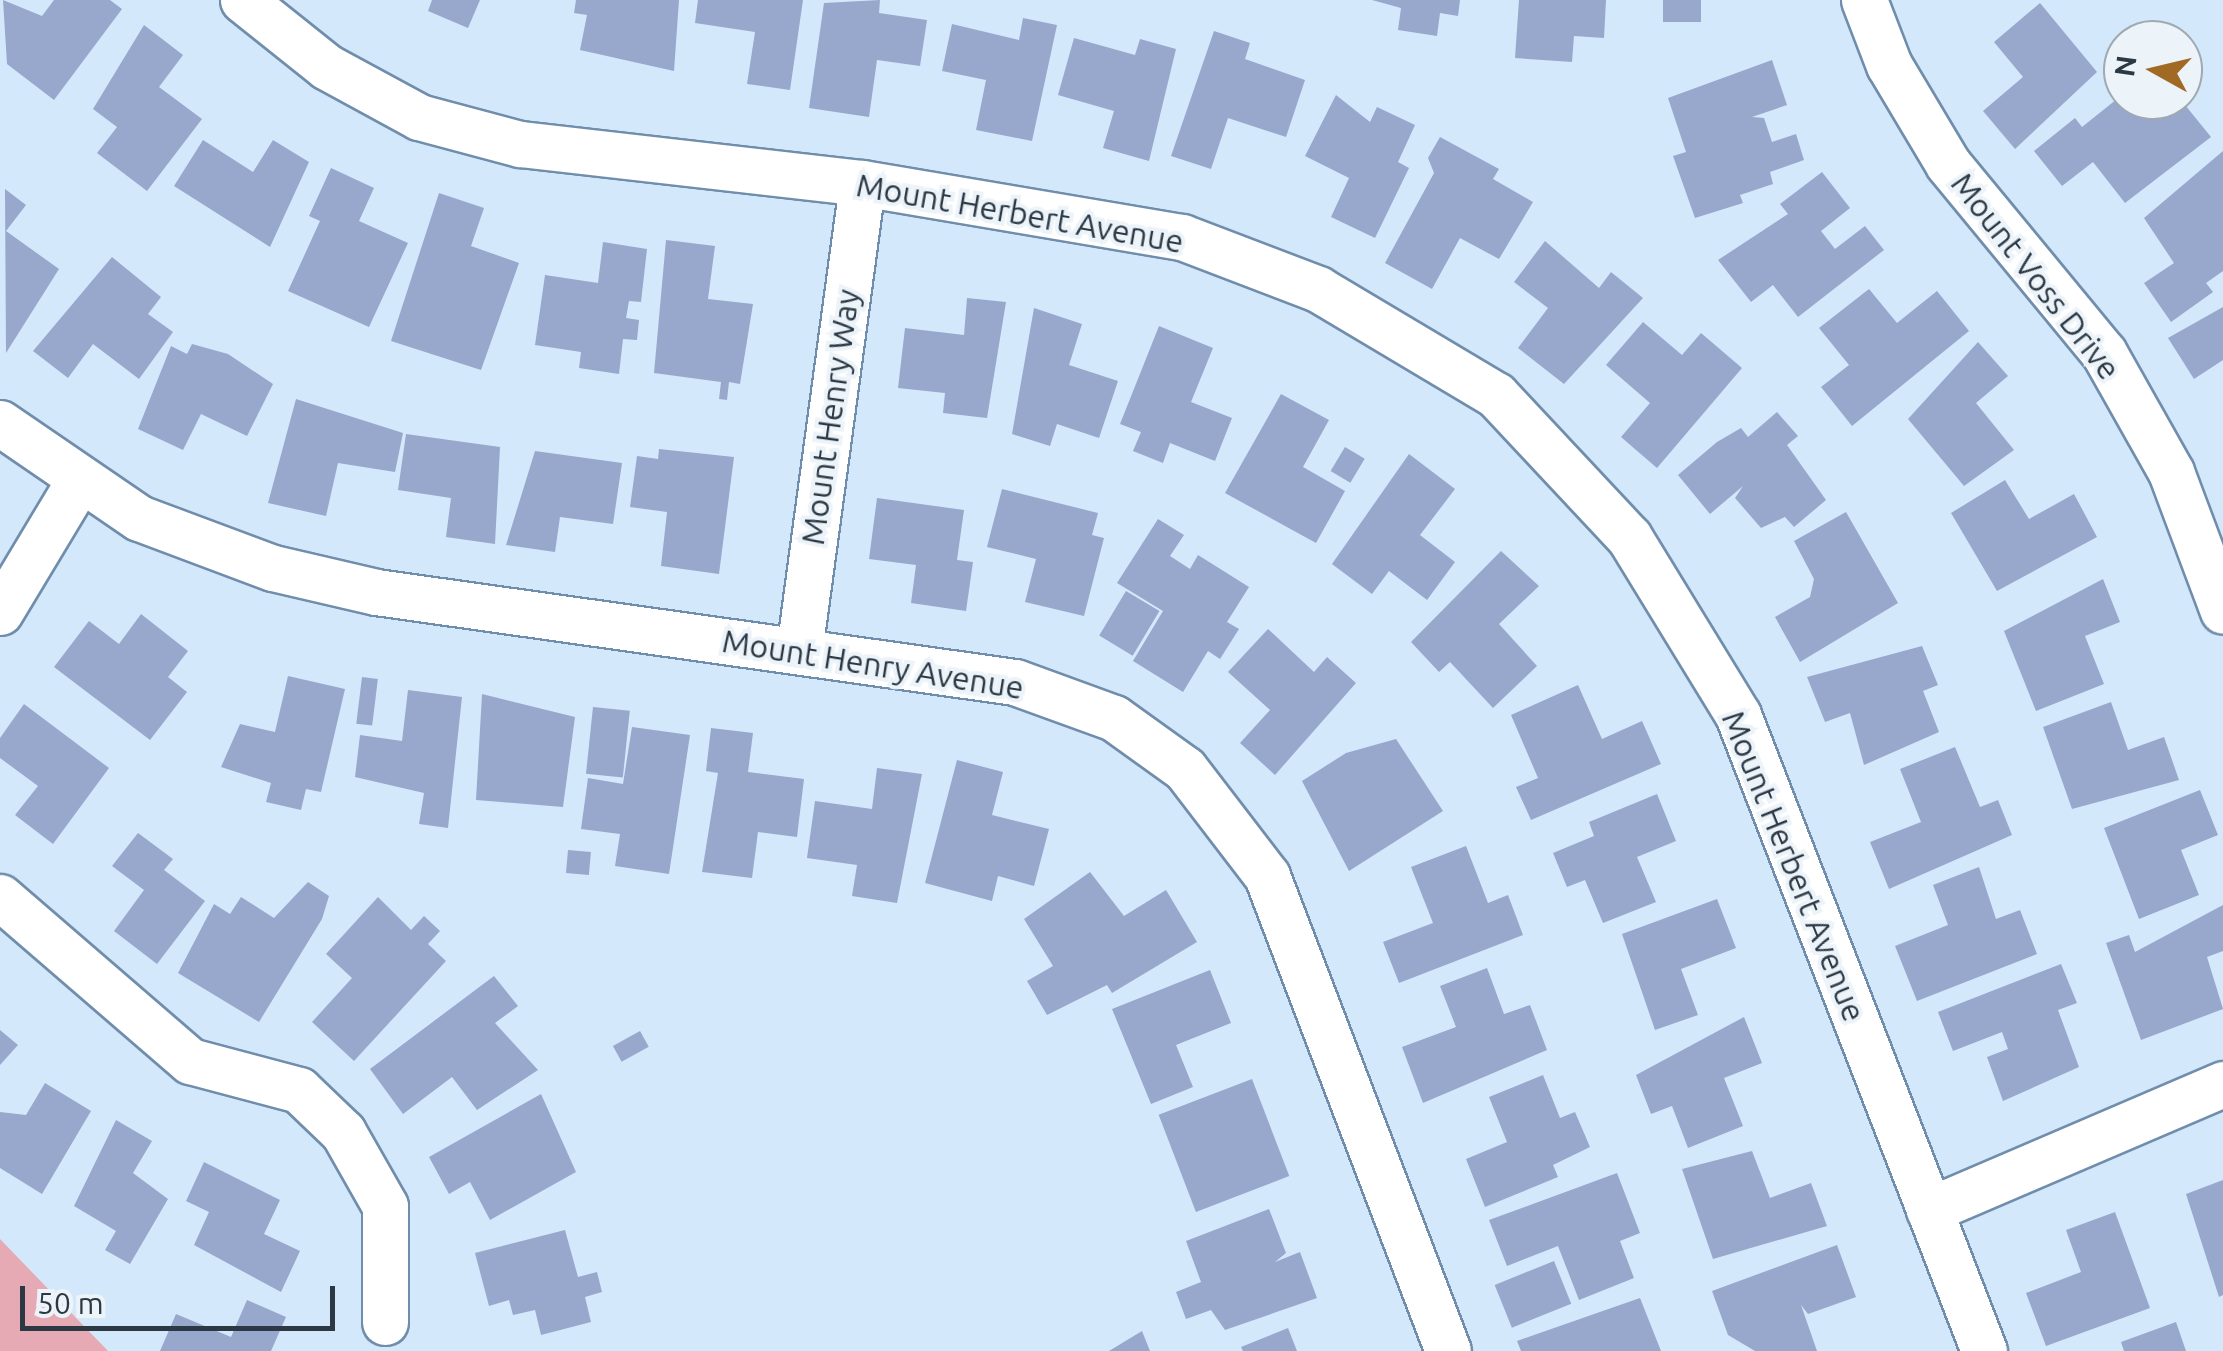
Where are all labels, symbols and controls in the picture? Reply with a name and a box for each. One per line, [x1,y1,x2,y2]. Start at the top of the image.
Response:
north arrow [2103,20,2203,120]
text: N [2108,54,2142,79]
street label: Mount Herbert Avenue [854,165,1186,261]
street label: Mount Voss Drive [1943,165,2129,387]
street label: Mount Henry Way [793,287,867,547]
street label: Mount Henry Avenue [720,621,1026,707]
street label: Mount Herbert Avenue [1714,705,1874,1027]
scale bar [25,1266,340,1328]
text: 50 m [37,1286,104,1320]

